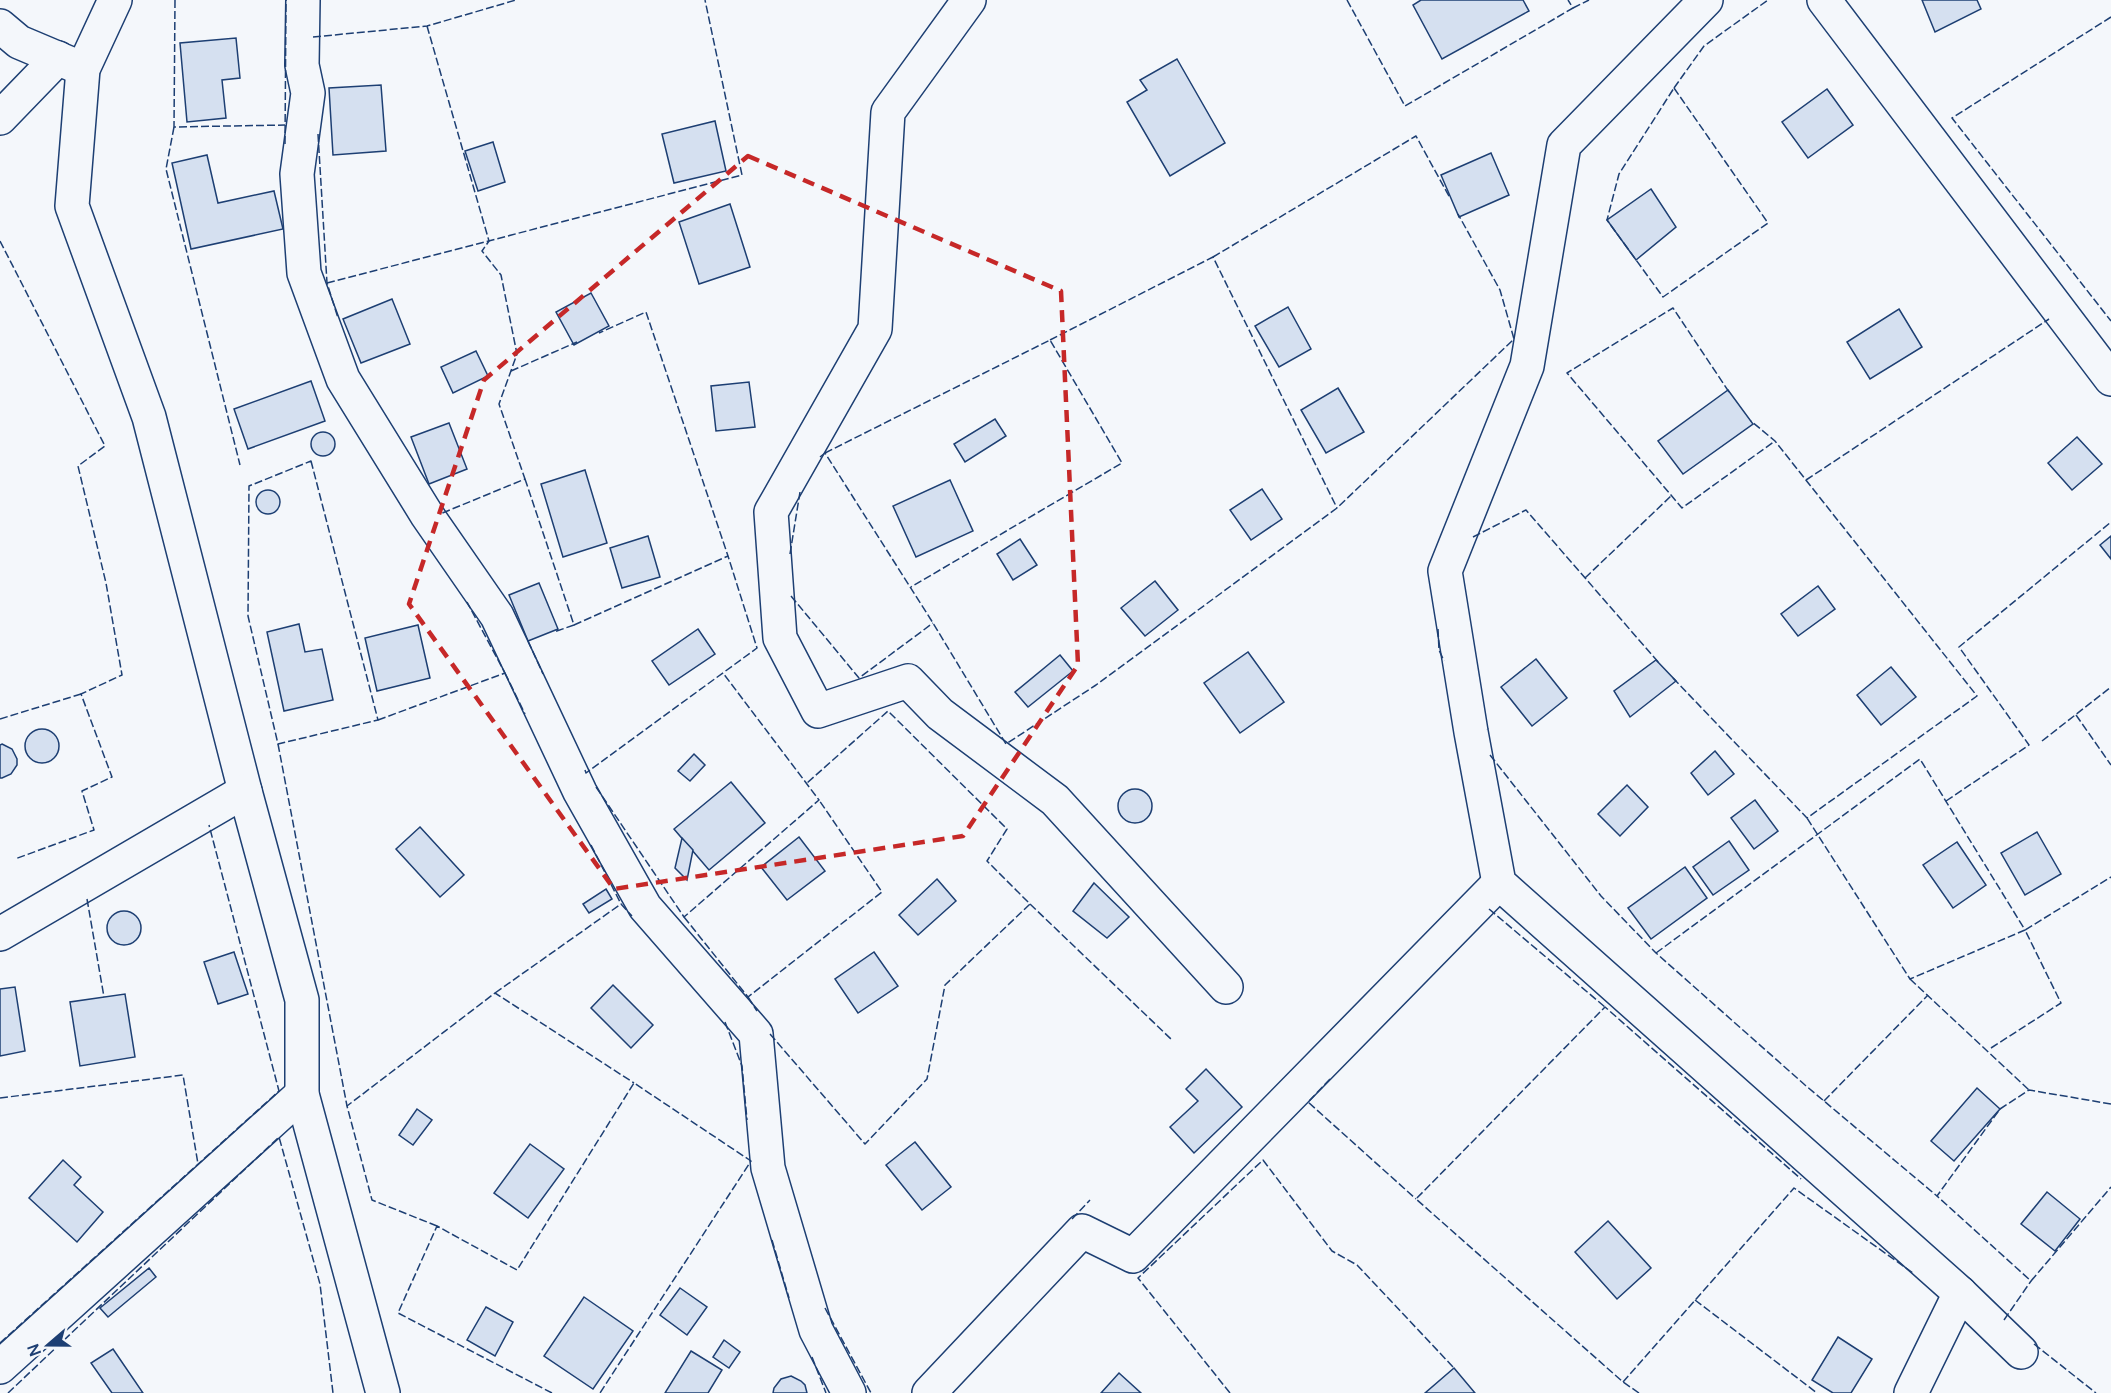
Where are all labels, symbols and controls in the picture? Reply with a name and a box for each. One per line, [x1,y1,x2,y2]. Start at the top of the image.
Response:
north arrow [18,1315,78,1375]
text: N [22,1341,46,1359]

